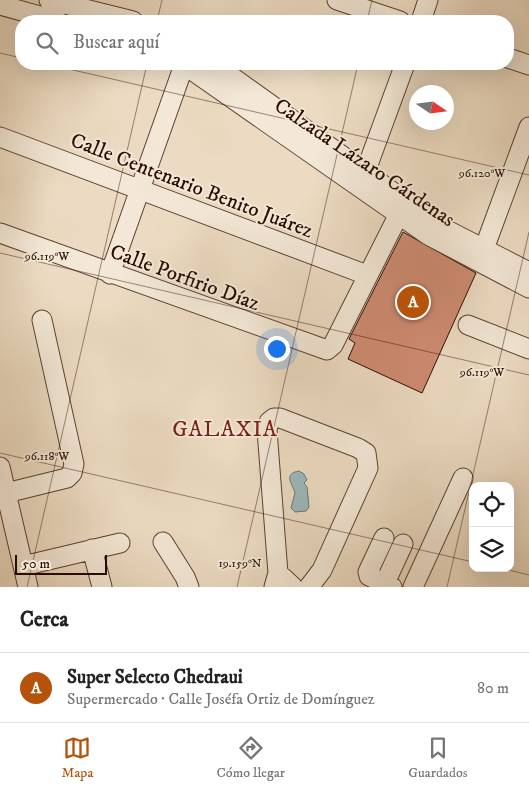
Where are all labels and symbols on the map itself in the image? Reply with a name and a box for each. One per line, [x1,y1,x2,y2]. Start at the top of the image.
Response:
north arrow [409,85,454,130]
street label: Calzada Lázaro Cárdenas [269,93,460,233]
street label: Calle Centenario Benito Juárez [67,128,317,244]
text: 96.120°W [458,166,506,181]
street label: Calle Porfirio Díaz [106,239,263,317]
text: 96.119°W [24,249,70,264]
pin: A [397,283,429,321]
your location [264,336,290,362]
text: 96.119°W [459,365,505,380]
district label: GALAXIA [172,416,278,443]
text: 96.118°W [24,449,70,464]
scale bar [15,552,108,575]
text: 19.159°N [218,556,262,571]

